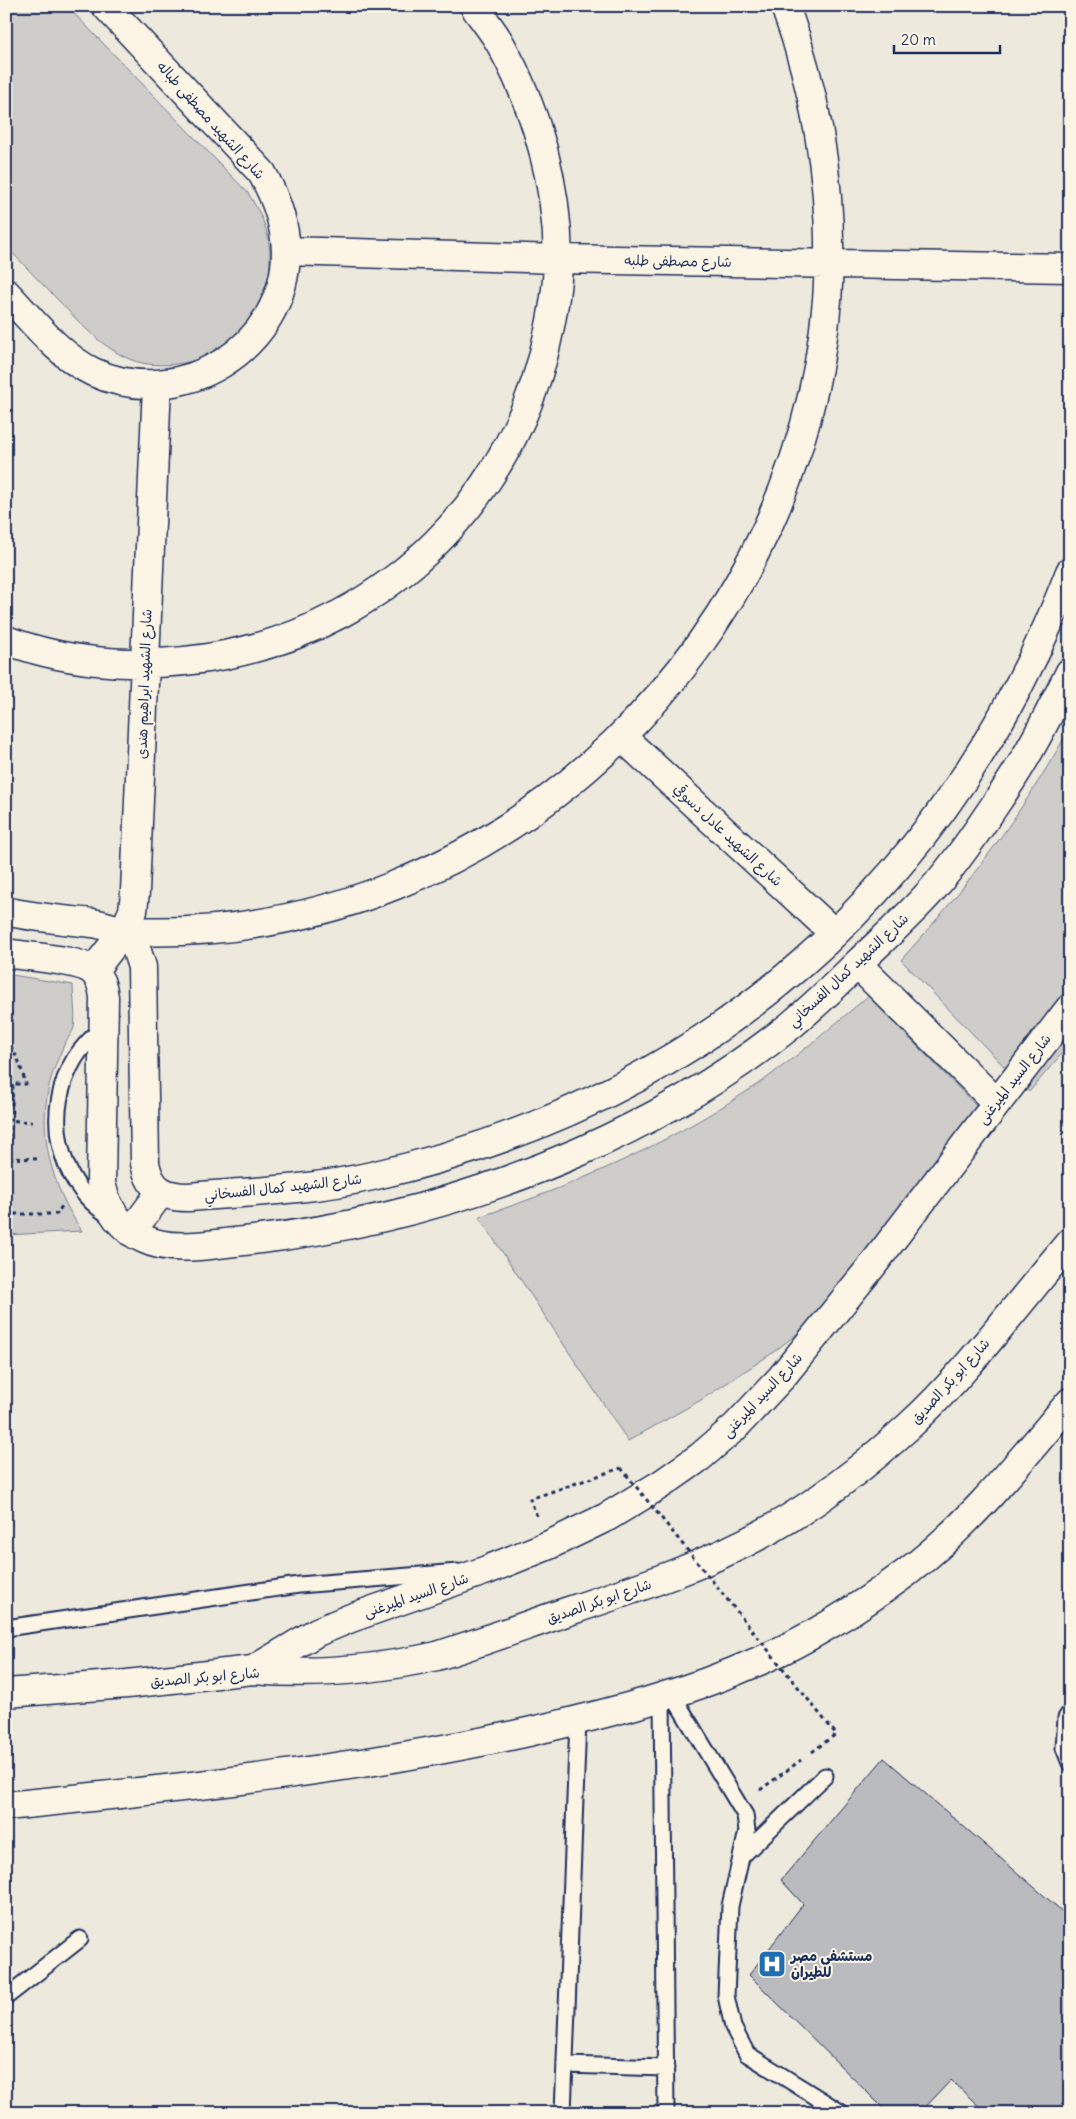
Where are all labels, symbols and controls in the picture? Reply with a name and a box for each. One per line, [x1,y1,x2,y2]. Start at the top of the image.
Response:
scale bar [894,22,1000,54]
text: 20 m [901,30,936,49]
street label: شارع الشهيد مصطفى طباله [152,57,269,184]
street label: شارع مصطفى طلبه [624,251,732,272]
street label: شارع الشهيد ابراهيم هندى [132,609,158,759]
street label: شارع الشهيد عادل دسوقي [668,780,786,892]
street label: شارع الشهيد كمال الفسخاني [784,909,915,1034]
street label: شارع السيد الميرغنى [973,1030,1056,1128]
street label: شارع الشهيد كمال الفسخاني [203,1170,363,1208]
street label: شارع ابو بكر الصديق [907,1334,994,1428]
street label: شارع السيد الميرغنى [718,1349,807,1442]
street label: شارع السيد الميرغنى [361,1569,471,1622]
street label: شارع ابو بكر الصديق [544,1575,654,1628]
street label: شارع ابو بكر الصديق [150,1663,261,1692]
place label: مستشفى مصر للطيران [789,1947,872,1981]
hospital icon: مستشفى مصر للطيران [757,1949,787,1979]

